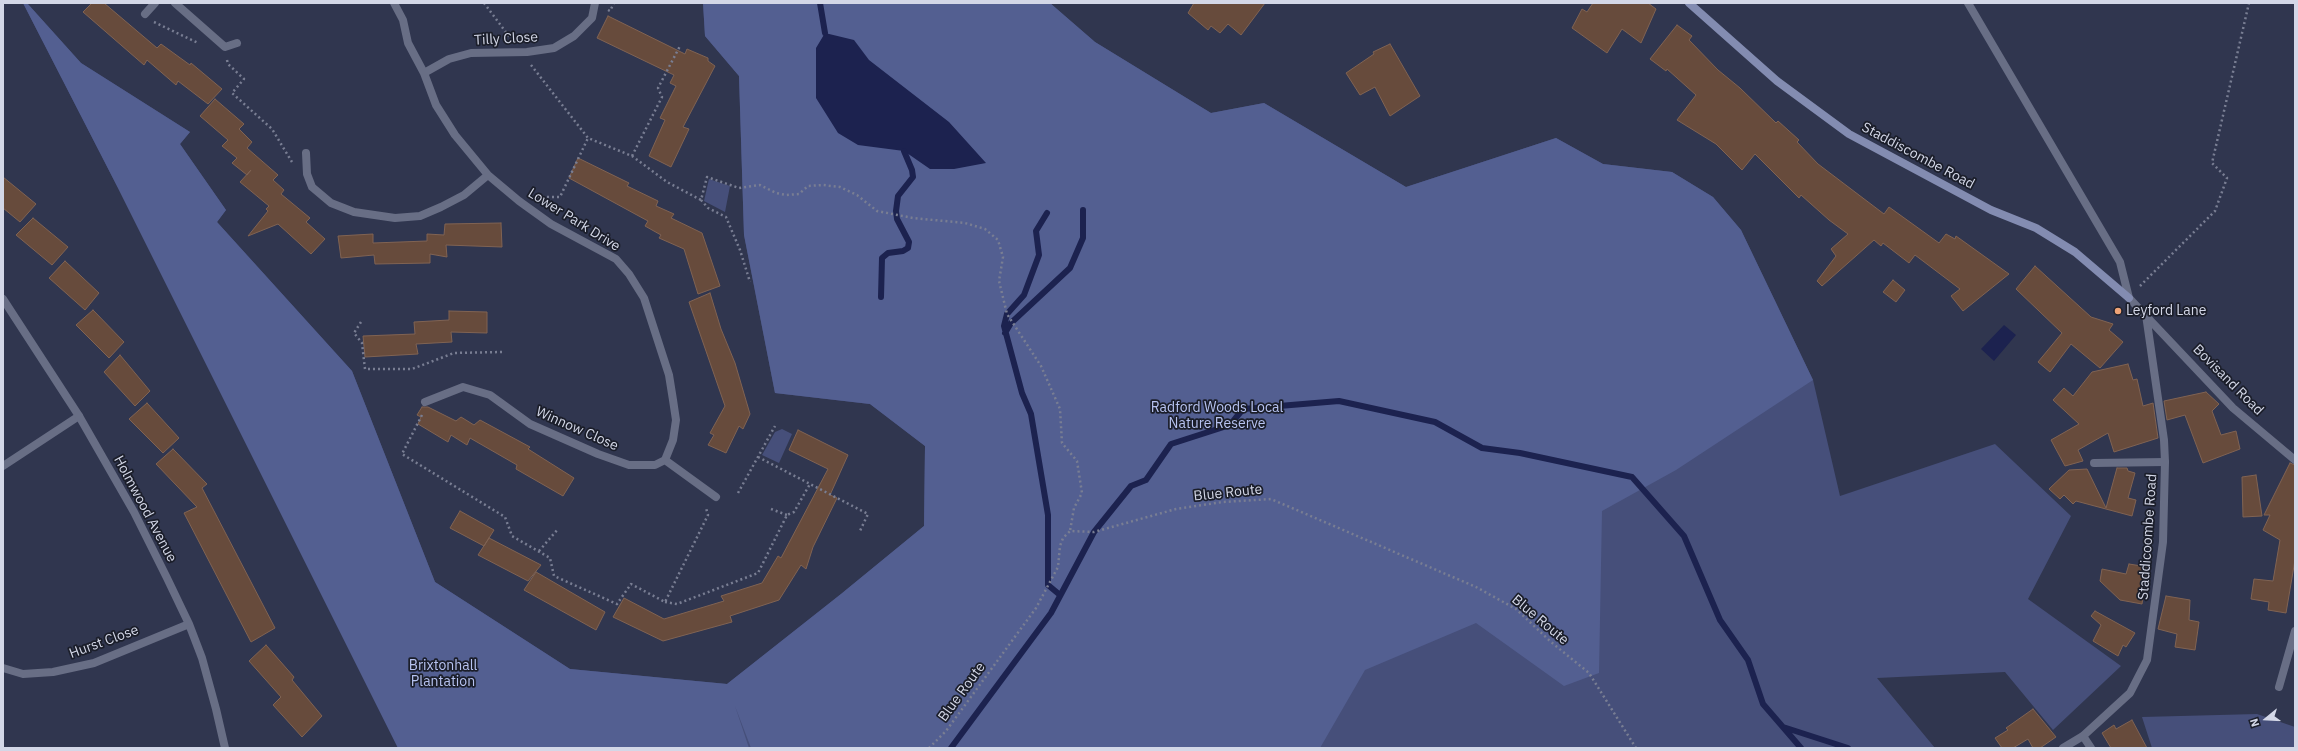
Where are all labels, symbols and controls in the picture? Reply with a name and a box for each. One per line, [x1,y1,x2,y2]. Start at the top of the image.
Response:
street label: Tilly Close [474,29,538,49]
street label: Staddiscombe Road [1859,119,1977,193]
street label: Lower Park Drive [525,185,623,255]
place label: Leyford Lane [2126,303,2206,319]
marker: Leyford Lane [2113,306,2123,316]
street label: Bovisand Road [2189,341,2267,419]
park label: Radford Woods Local Nature Reserve [1151,400,1283,432]
street label: Winnow Close [533,403,621,455]
street label: Holmwood Avenue [110,453,180,565]
street label: Staddicoombe Road [2135,473,2161,601]
street label: Blue Route [1193,481,1263,505]
street label: Blue Route [1508,591,1572,649]
street label: Hurst Close [67,622,141,662]
park label: Brixtonhall Plantation [409,658,477,690]
street label: Blue Route [935,659,989,725]
north arrow [2246,699,2286,739]
text: N [2247,717,2262,729]

